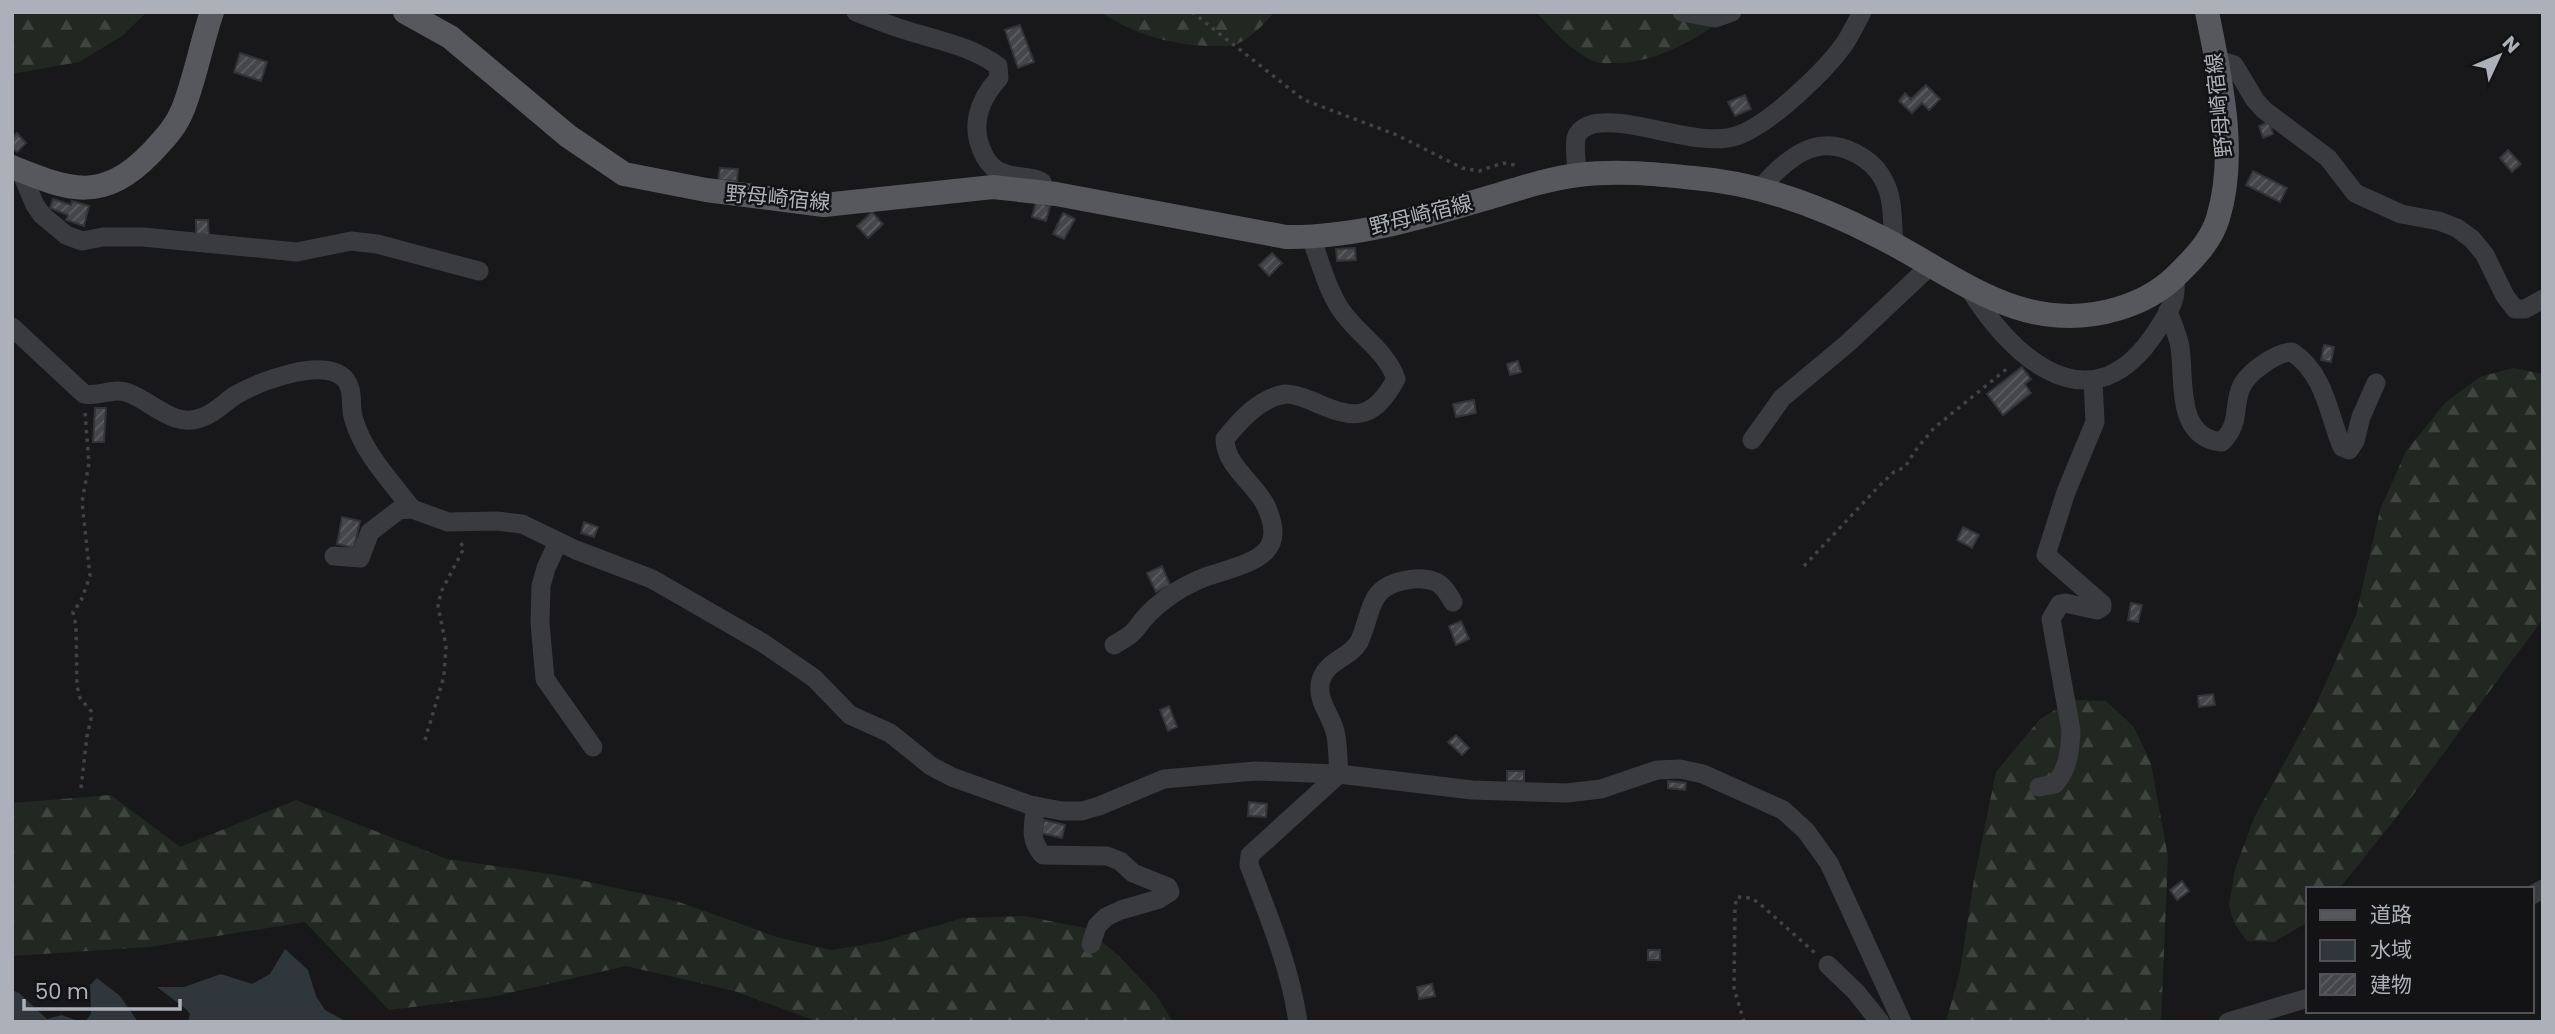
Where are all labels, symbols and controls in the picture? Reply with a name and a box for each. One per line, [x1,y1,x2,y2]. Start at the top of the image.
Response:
north arrow [2464,21,2534,91]
text: N [2496,30,2526,59]
street label: 野母崎宿線 [2199,51,2238,159]
street label: 野母崎宿線 [724,178,832,217]
street label: 野母崎宿線 [1366,188,1475,241]
legend [2306,887,2534,1013]
text: 道路 [2370,900,2412,929]
text: 水域 [2370,935,2412,964]
scale bar [24,968,180,1012]
text: 建物 [2370,970,2412,999]
text: 50 m [35,977,89,1006]

